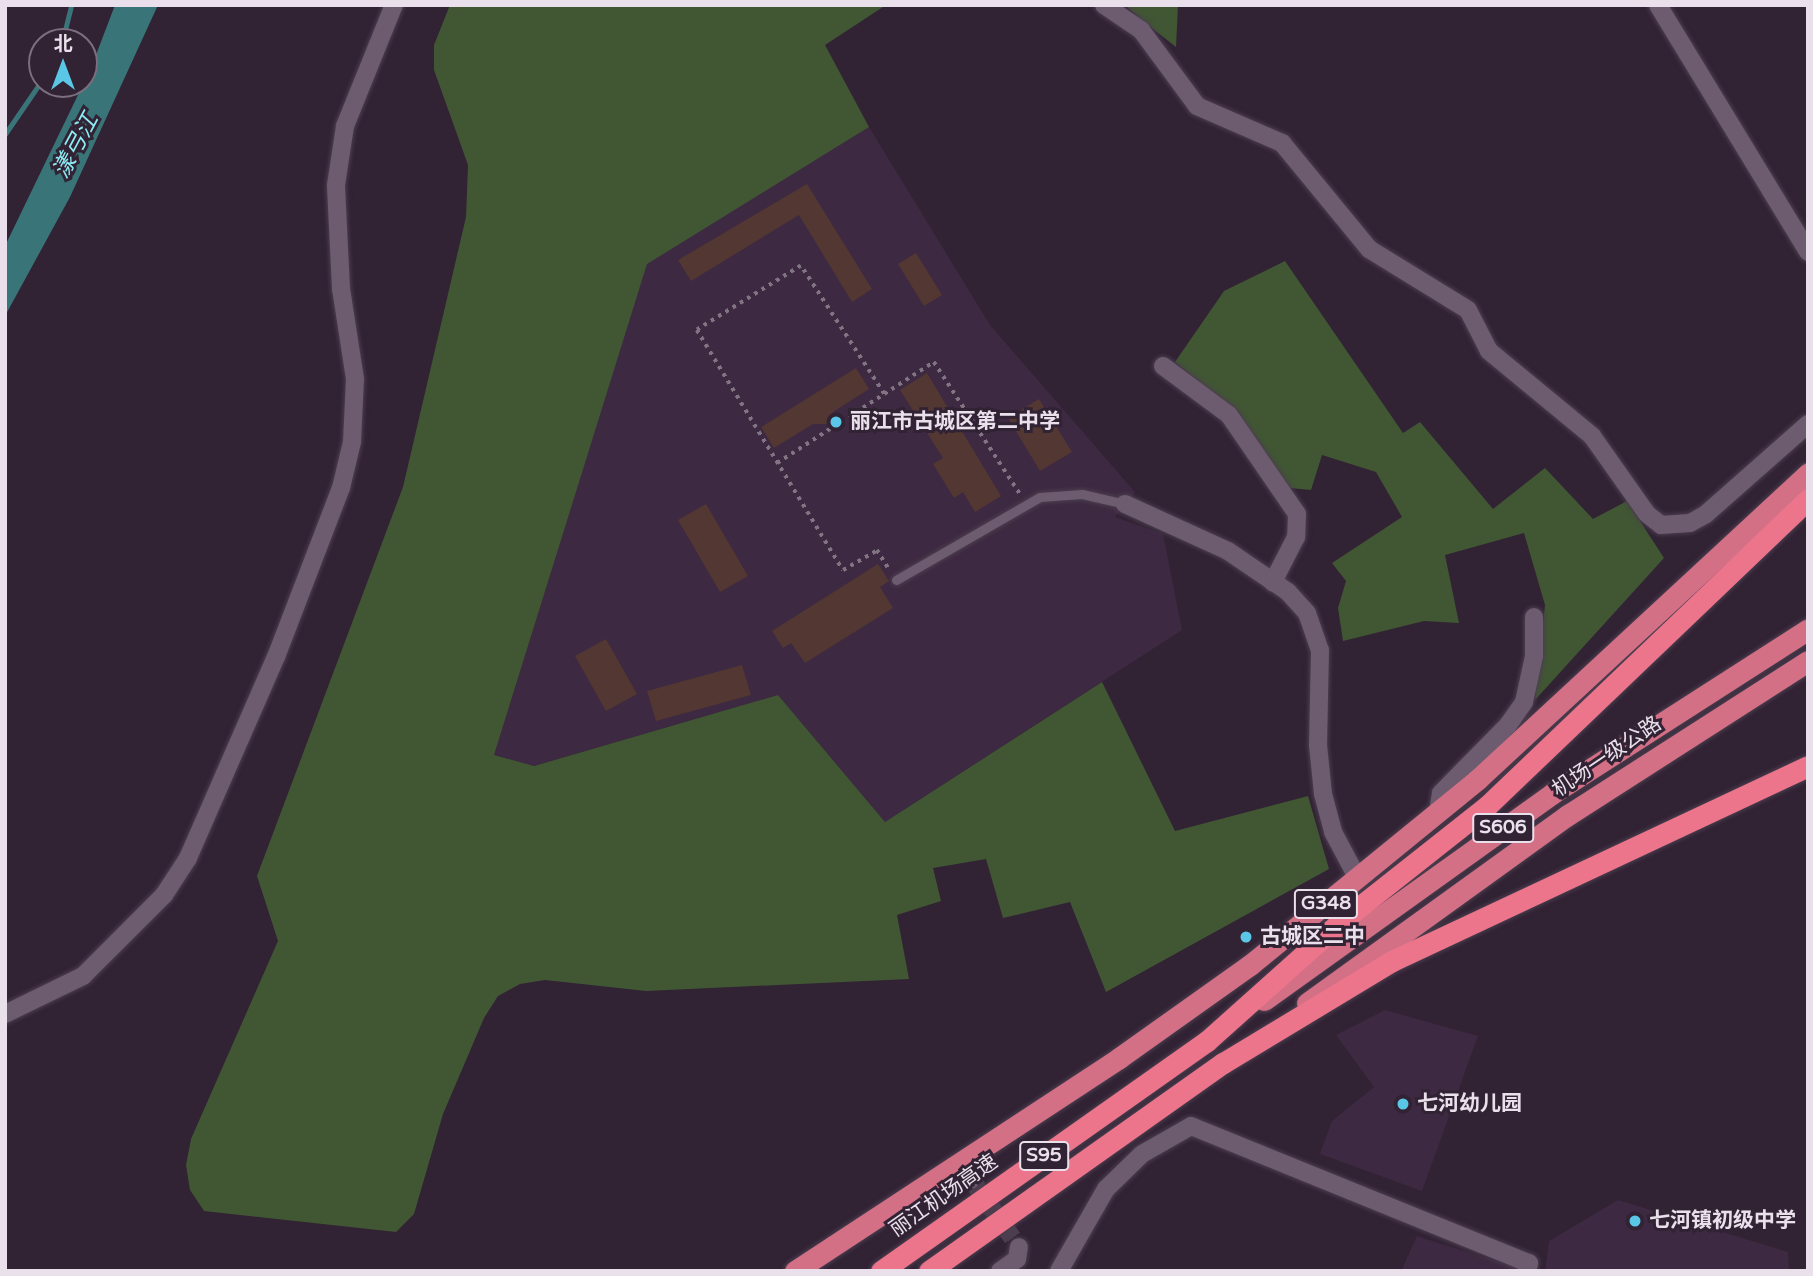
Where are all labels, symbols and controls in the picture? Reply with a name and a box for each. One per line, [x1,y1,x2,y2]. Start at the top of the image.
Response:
north arrow [28,28,98,98]
text: 北 [53,33,73,55]
water label: 漾弓江 [48,109,104,183]
place label: 丽江市古城区第二中学 [850,409,1060,435]
marker: 丽江市古城区第二中学 [828,414,844,430]
street label: 机场一级公路 [1548,711,1666,803]
road number: S606 [1472,813,1534,844]
road number: G348 [1293,888,1359,920]
place label: 古城区二中 [1260,924,1365,950]
marker: 古城区二中 [1238,929,1254,945]
place label: 七河幼儿园 [1417,1091,1522,1117]
marker: 七河幼儿园 [1395,1096,1411,1112]
road number: S95 [1018,1140,1070,1172]
street label: 丽江机场高速 [885,1150,1003,1242]
place label: 七河镇初级中学 [1649,1208,1796,1234]
marker: 七河镇初级中学 [1627,1213,1643,1229]

